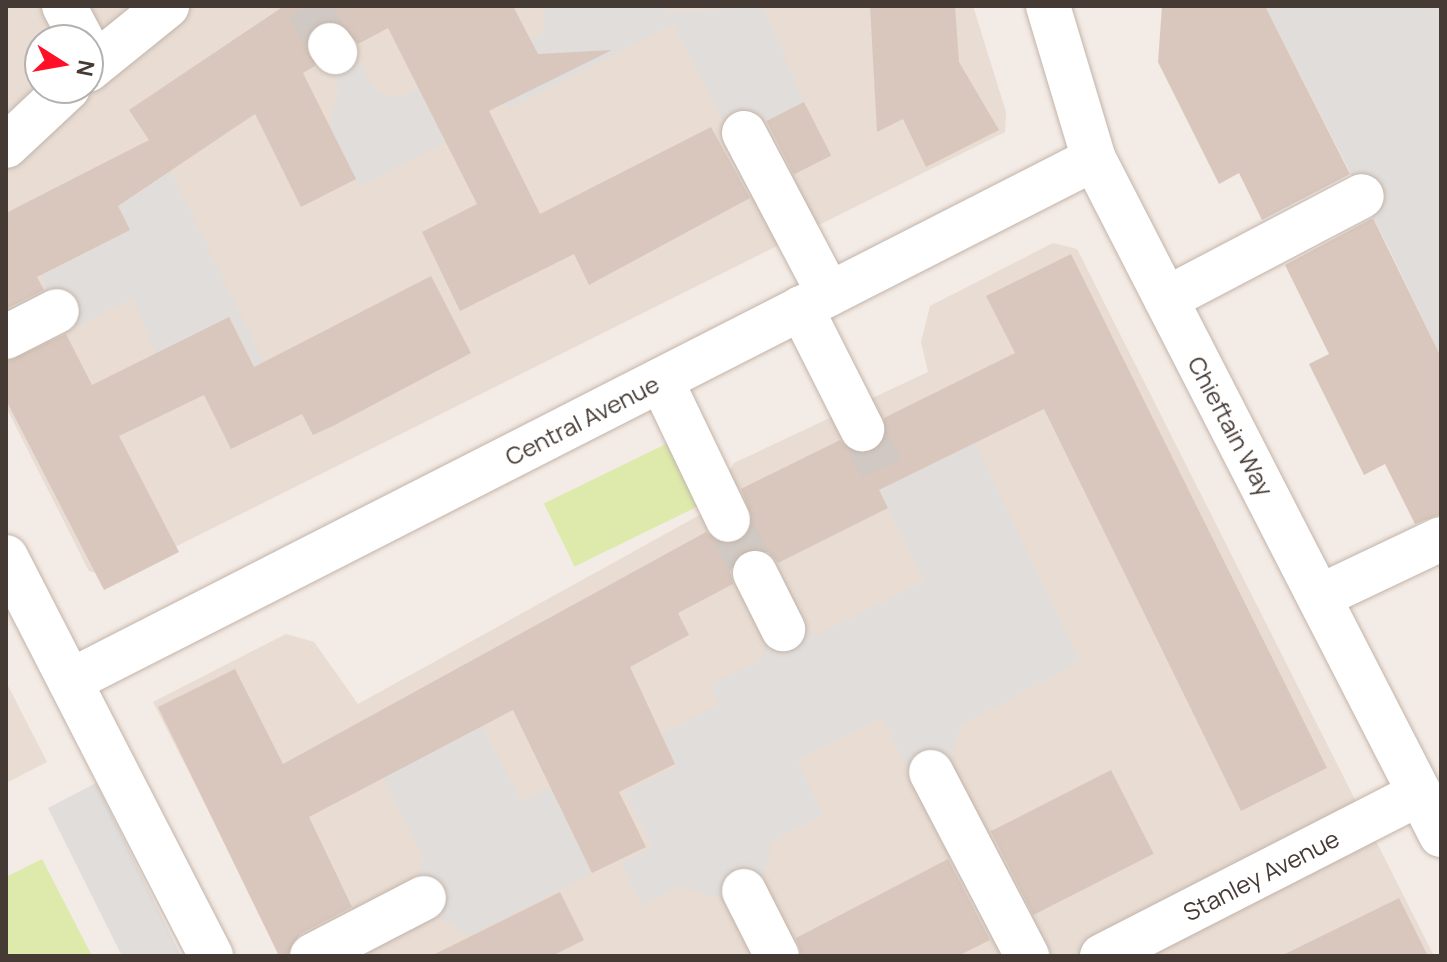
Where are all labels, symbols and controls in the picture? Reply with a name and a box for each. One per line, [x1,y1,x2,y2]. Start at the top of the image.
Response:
north arrow [24,24,104,104]
text: N [69,58,102,79]
street label: Chieftain Way [1182,351,1280,501]
street label: Central Avenue [500,369,664,471]
street label: Stanley Avenue [1178,823,1344,927]

